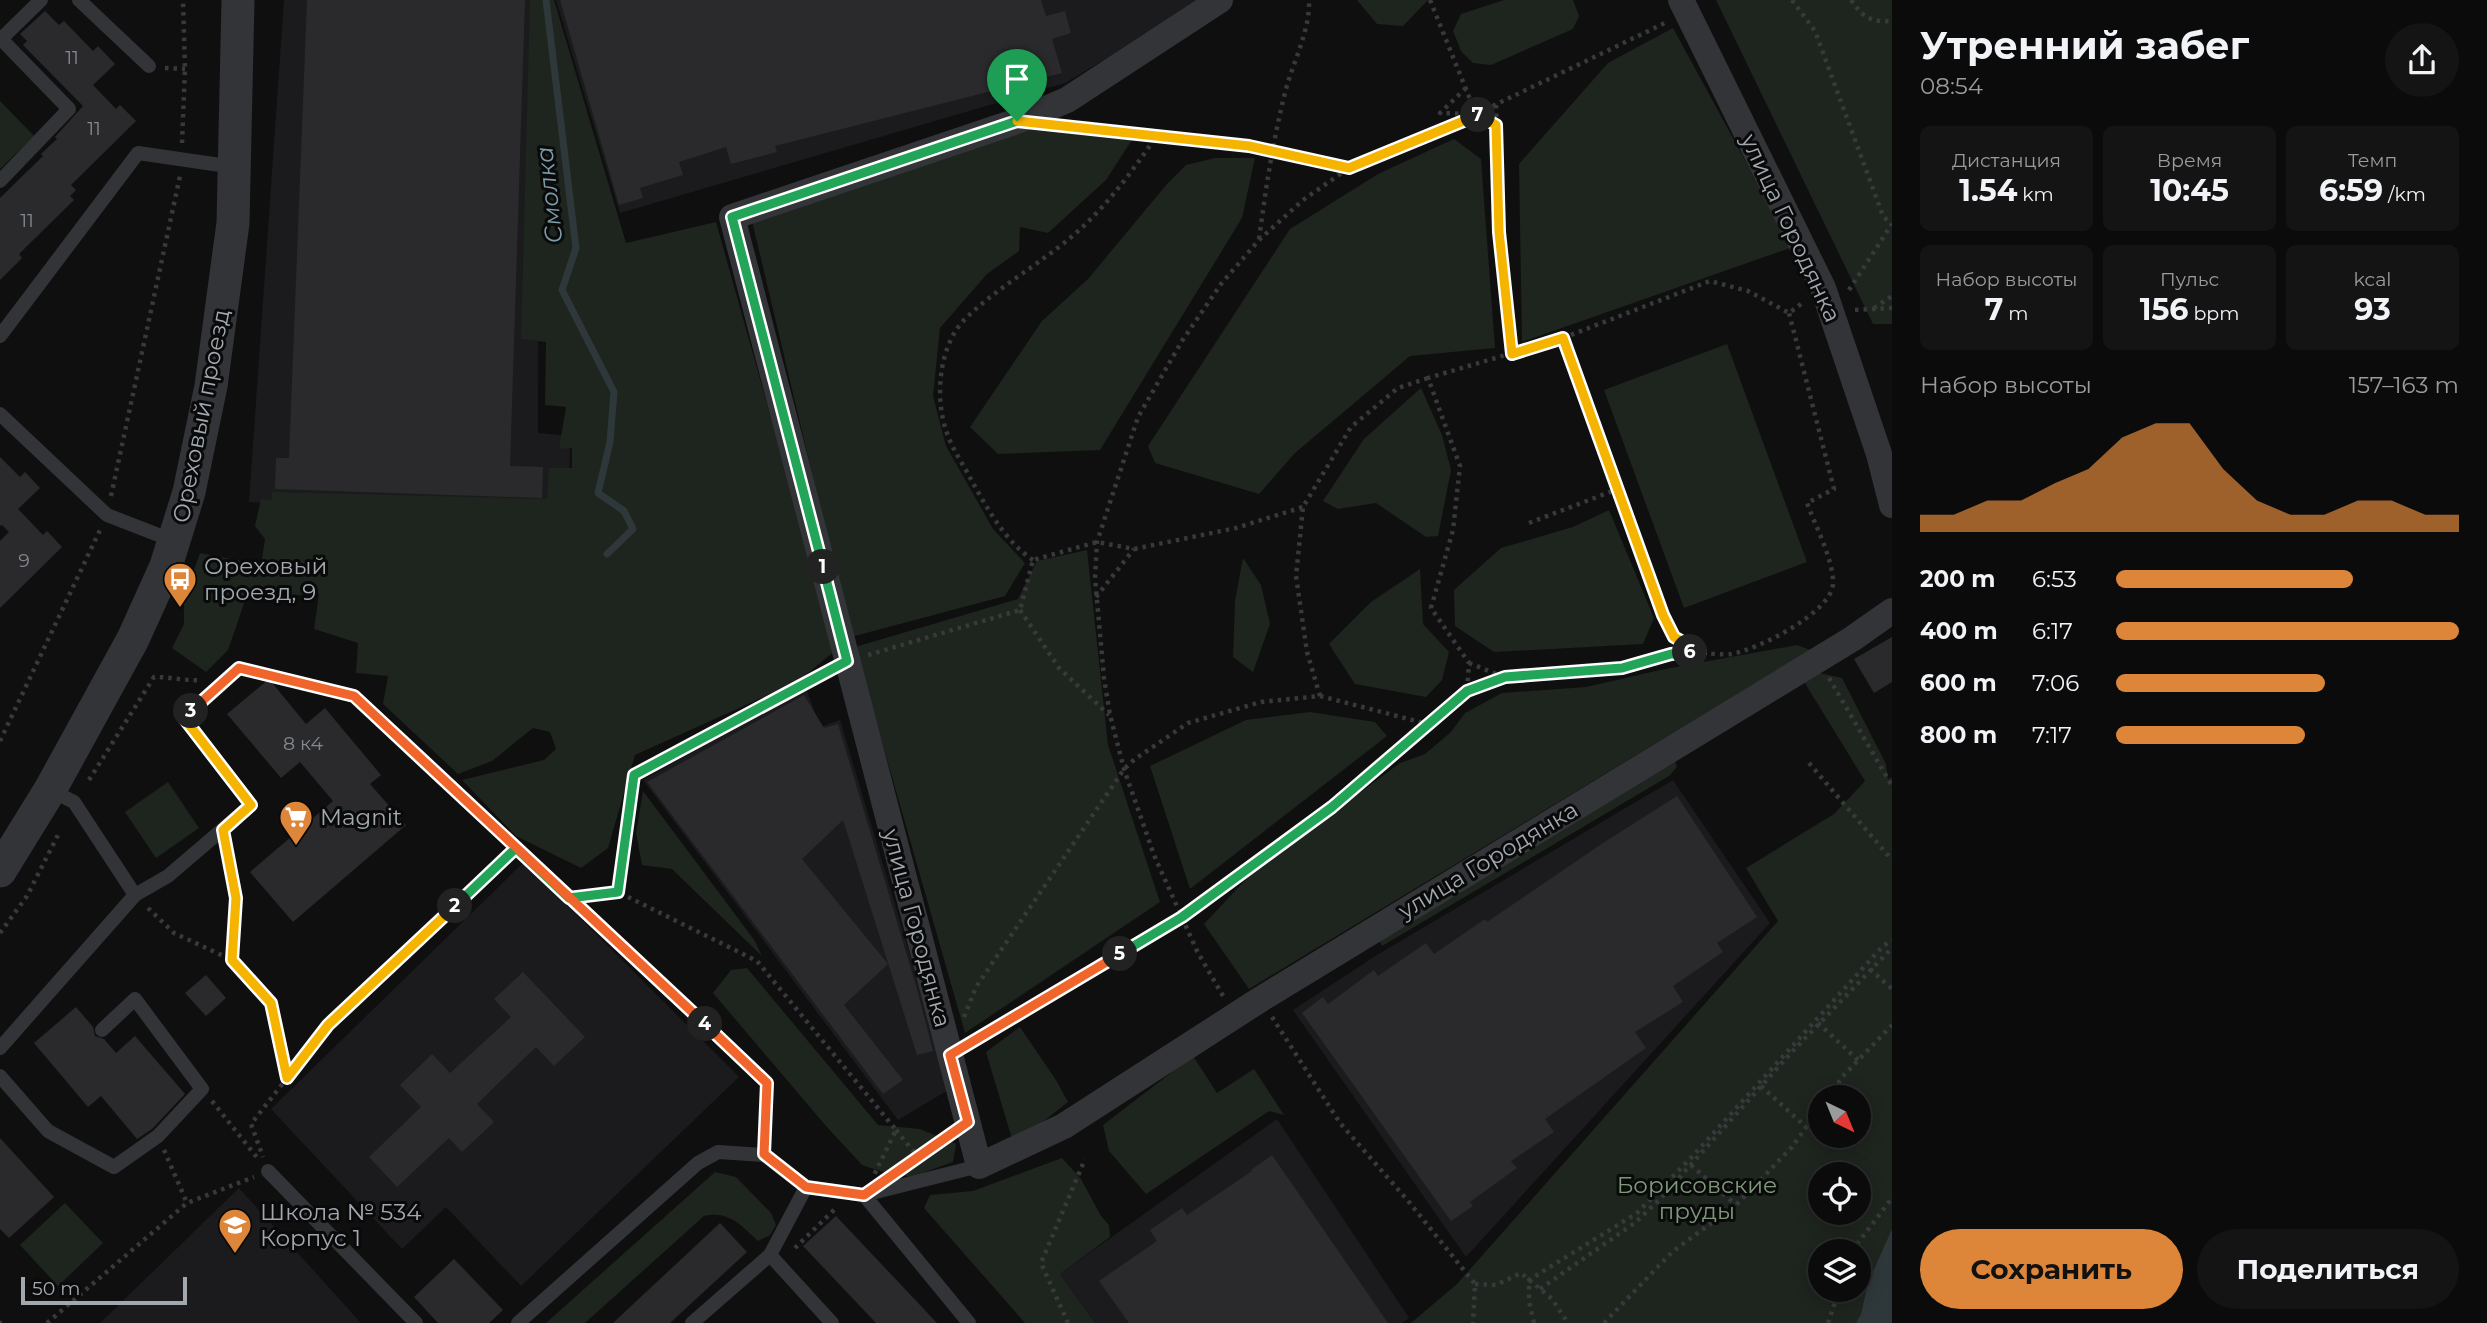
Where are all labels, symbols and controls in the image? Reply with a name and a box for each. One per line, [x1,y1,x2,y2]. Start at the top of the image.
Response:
text: Утренний забег [1920,22,2249,69]
button: share [2385,23,2459,97]
house number: 11 [65,46,79,69]
pin [987,49,1047,121]
icon: arrive [998,60,1036,98]
text: 08:54 [1920,72,1983,100]
pin: 7 [1460,97,1496,132]
text: 7 [1472,103,1483,126]
house number: 11 [87,117,101,140]
street label: улица Городянка [1735,129,1847,326]
water label: Смолка [530,145,568,245]
text: Дистанция [1952,149,2061,172]
text: Время [2157,149,2222,172]
text: Темп [2348,149,2397,172]
text: 1.54 [1959,172,2017,209]
text: 10:45 [2150,172,2229,209]
text: 6:59 [2319,172,2383,209]
text: km [2017,183,2054,206]
text: /km [2383,183,2426,206]
house number: 11 [20,209,34,232]
text: Набор высоты [1936,268,2077,291]
text: Пульс [2160,268,2219,291]
text: kcal [2354,268,2391,291]
text: 7 [1985,291,2003,328]
text: 156 [2140,291,2188,328]
text: 93 [2354,291,2391,328]
text: m [2003,302,2028,325]
text: bpm [2188,302,2239,325]
street label: Ореховый проезд [167,307,235,525]
text: Набор высоты [1920,371,2092,399]
text: 157–163 m [2349,371,2459,399]
house number: 9 [18,549,30,572]
pin: 1 [806,550,840,584]
place label: Ореховый проезд, 9 [204,552,327,606]
text: 1 [819,555,826,578]
bus stop icon: Ореховый проезд, 9 [161,560,199,609]
text: 200 m [1920,565,1995,593]
text: 6:53 [2032,565,2077,593]
text: 400 m [1920,617,1998,645]
text: 6:17 [2032,617,2073,645]
pin: 6 [1672,634,1708,670]
text: 6 [1683,640,1696,663]
text: 600 m [1920,669,1997,697]
text: 7:06 [2032,669,2079,697]
pin: 3 [174,694,208,728]
text: 3 [185,699,196,722]
text: 800 m [1920,721,1997,749]
text: 7:17 [2032,721,2072,749]
house number: 8 к4 [283,732,323,755]
street label: улица Городянка [1392,795,1583,925]
supermarket icon: Magnit [277,798,315,847]
place label: Magnit [320,803,402,831]
street label: улица Городянка [877,825,957,1030]
pin: 2 [438,888,472,923]
text: 2 [449,894,460,917]
pin: 5 [1102,936,1138,972]
text: 5 [1114,942,1125,965]
pin: 4 [688,1006,722,1042]
text: 4 [698,1012,711,1035]
north arrow [1808,1085,1871,1148]
map controls [1808,1085,1871,1302]
button: locate [1808,1162,1871,1225]
park label: Борисовские пруды [1617,1171,1777,1225]
place label: Школа № 534 Корпус 1 [260,1198,421,1252]
school or university icon: Школа № 534 Корпус 1 [216,1206,254,1255]
button: Сохранить [1920,1229,2183,1309]
button: Поделиться [2197,1229,2459,1309]
button: layers [1808,1239,1871,1302]
scale bar [21,1274,187,1306]
text: 50 m [32,1277,80,1300]

